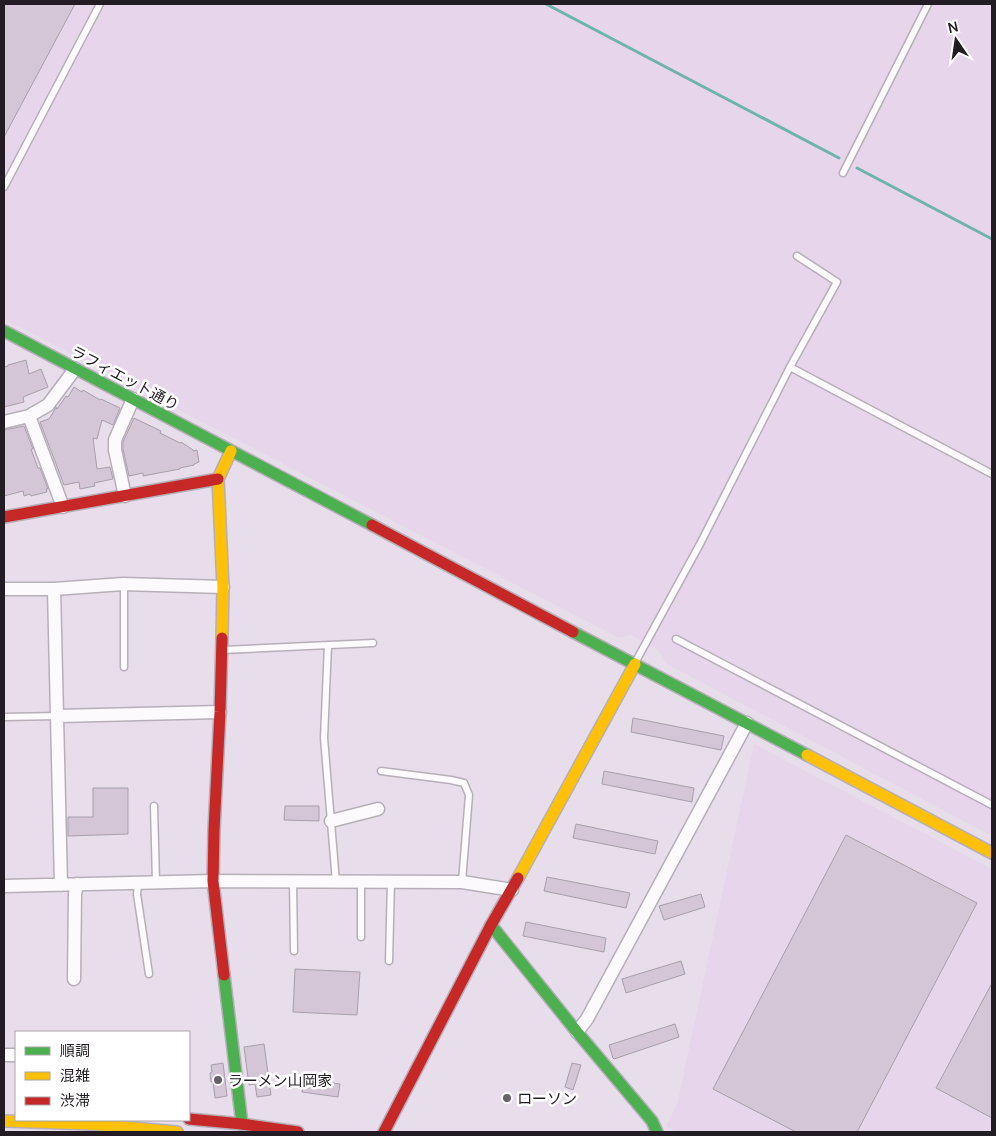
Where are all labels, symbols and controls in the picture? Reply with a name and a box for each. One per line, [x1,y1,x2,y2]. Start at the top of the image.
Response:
north arrow [931,15,981,65]
text: N [946,16,960,37]
street label: ラフィエット通り [67,341,183,415]
legend [15,1031,190,1121]
text: 順調 [60,1040,90,1061]
text: 混雑 [60,1065,90,1086]
place label: ラーメン山岡家 [228,1070,332,1091]
marker: ラーメン山岡家 [212,1074,224,1086]
place label: ローソン [517,1088,577,1109]
text: 渋滞 [60,1090,90,1111]
marker: ローソン [501,1092,513,1104]

